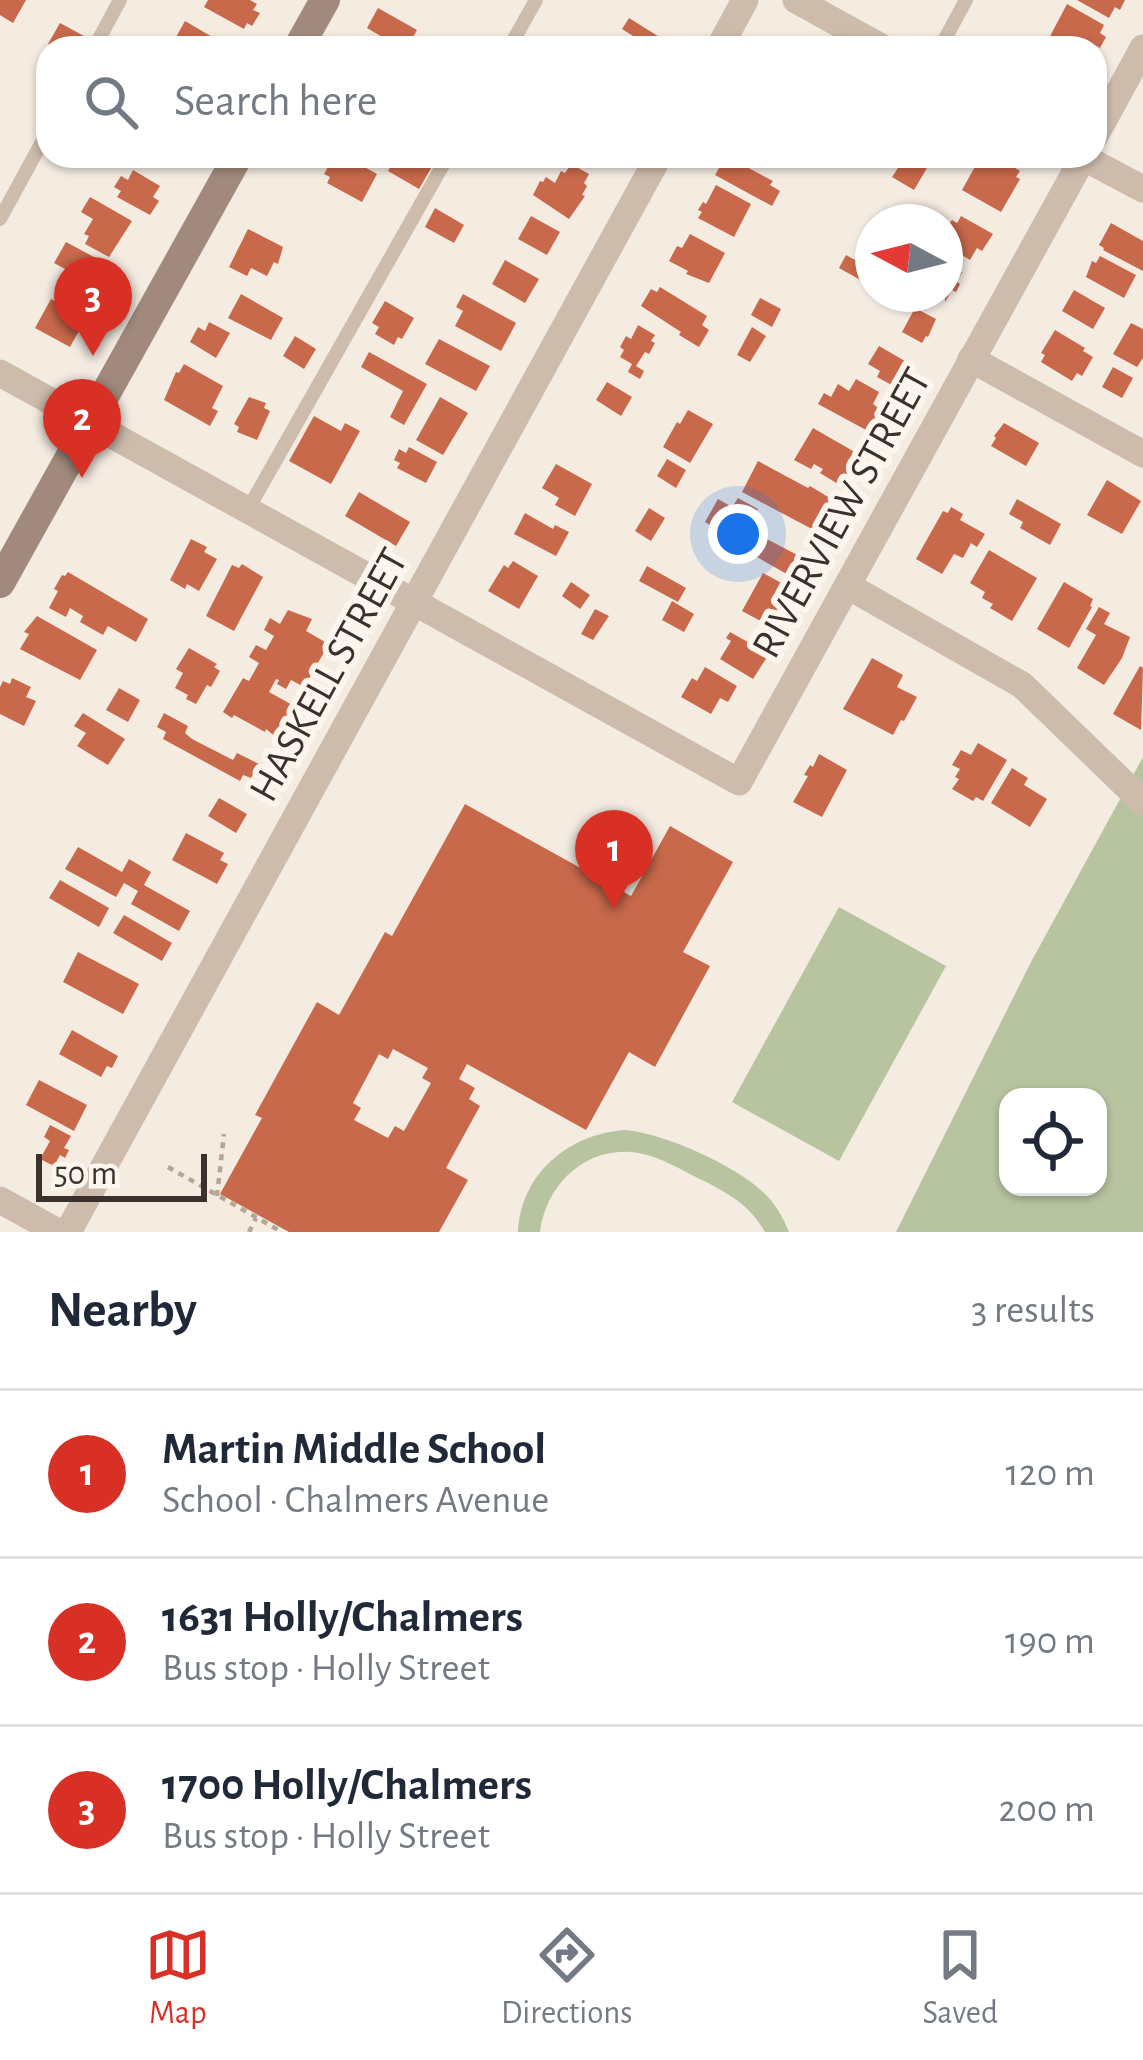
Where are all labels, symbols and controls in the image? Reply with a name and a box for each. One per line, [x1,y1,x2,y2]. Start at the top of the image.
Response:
search box [36,36,1107,168]
icon: search [78,69,144,135]
text: Search here [174,79,377,124]
north arrow [855,204,963,312]
pin: 3 [54,257,132,356]
street label: RIVERVIEW STREET [745,361,939,665]
pin: 2 [43,379,121,478]
your location [708,504,768,564]
street label: HASKELL STREET [242,541,415,808]
pin: 1 [575,810,653,909]
map controls [999,1088,1107,1196]
button: locate [999,1088,1107,1196]
scale bar [36,1148,207,1201]
text: 50 m [54,1158,117,1191]
text: Nearby [48,1285,197,1336]
text: 3 results [971,1291,1095,1330]
text: Martin Middle School [162,1427,546,1472]
text: 1 [80,1454,94,1493]
text: 120 m [1006,1454,1095,1493]
text: School · Chalmers Avenue [162,1481,549,1520]
text: 1631 Holly/Chalmers [162,1595,523,1640]
text: 2 [78,1622,96,1661]
text: 190 m [1005,1622,1095,1661]
text: Bus stop · Holly Street [162,1649,490,1688]
text: 1700 Holly/Chalmers [162,1763,532,1808]
text: 3 [79,1790,95,1829]
text: 200 m [998,1790,1095,1829]
text: Bus stop · Holly Street [162,1817,490,1856]
tab: Map [145,1922,211,2034]
tab: Directions [501,1922,632,2034]
tab: Saved [922,1922,998,2034]

